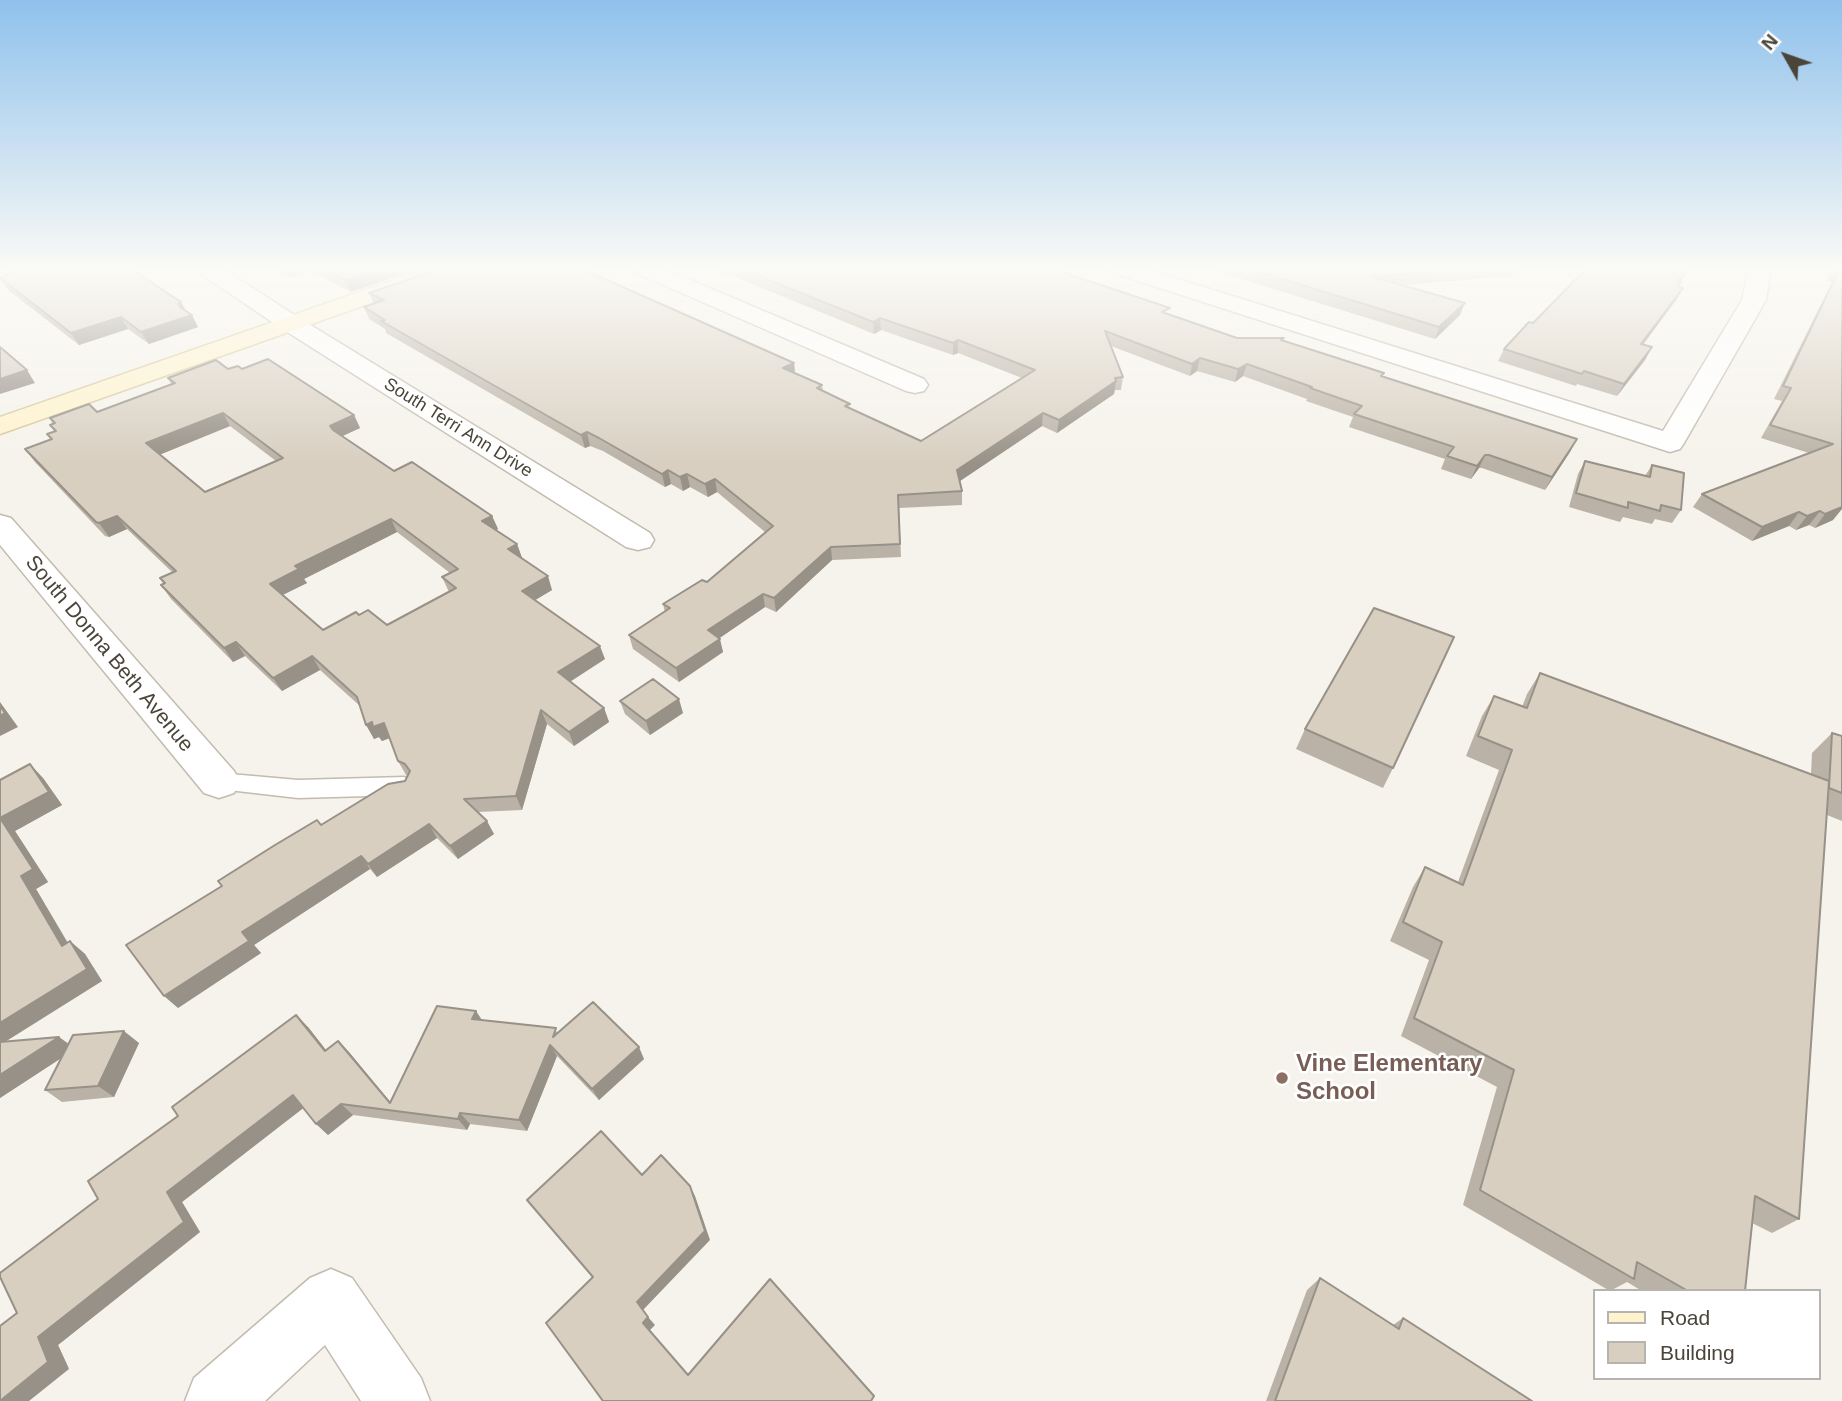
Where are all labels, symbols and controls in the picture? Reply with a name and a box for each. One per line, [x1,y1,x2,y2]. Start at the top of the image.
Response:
north arrow [1751,21,1821,91]
text: N [1757,30,1782,54]
street label: South Terri Ann Drive [380,374,536,482]
street label: South Donna Beth Avenue [20,551,198,757]
place label: Vine Elementary School [1296,1050,1482,1106]
marker: Vine Elementary School [1274,1070,1290,1086]
legend [1594,1289,1821,1380]
text: Road [1660,1306,1710,1329]
text: Building [1660,1341,1735,1364]

